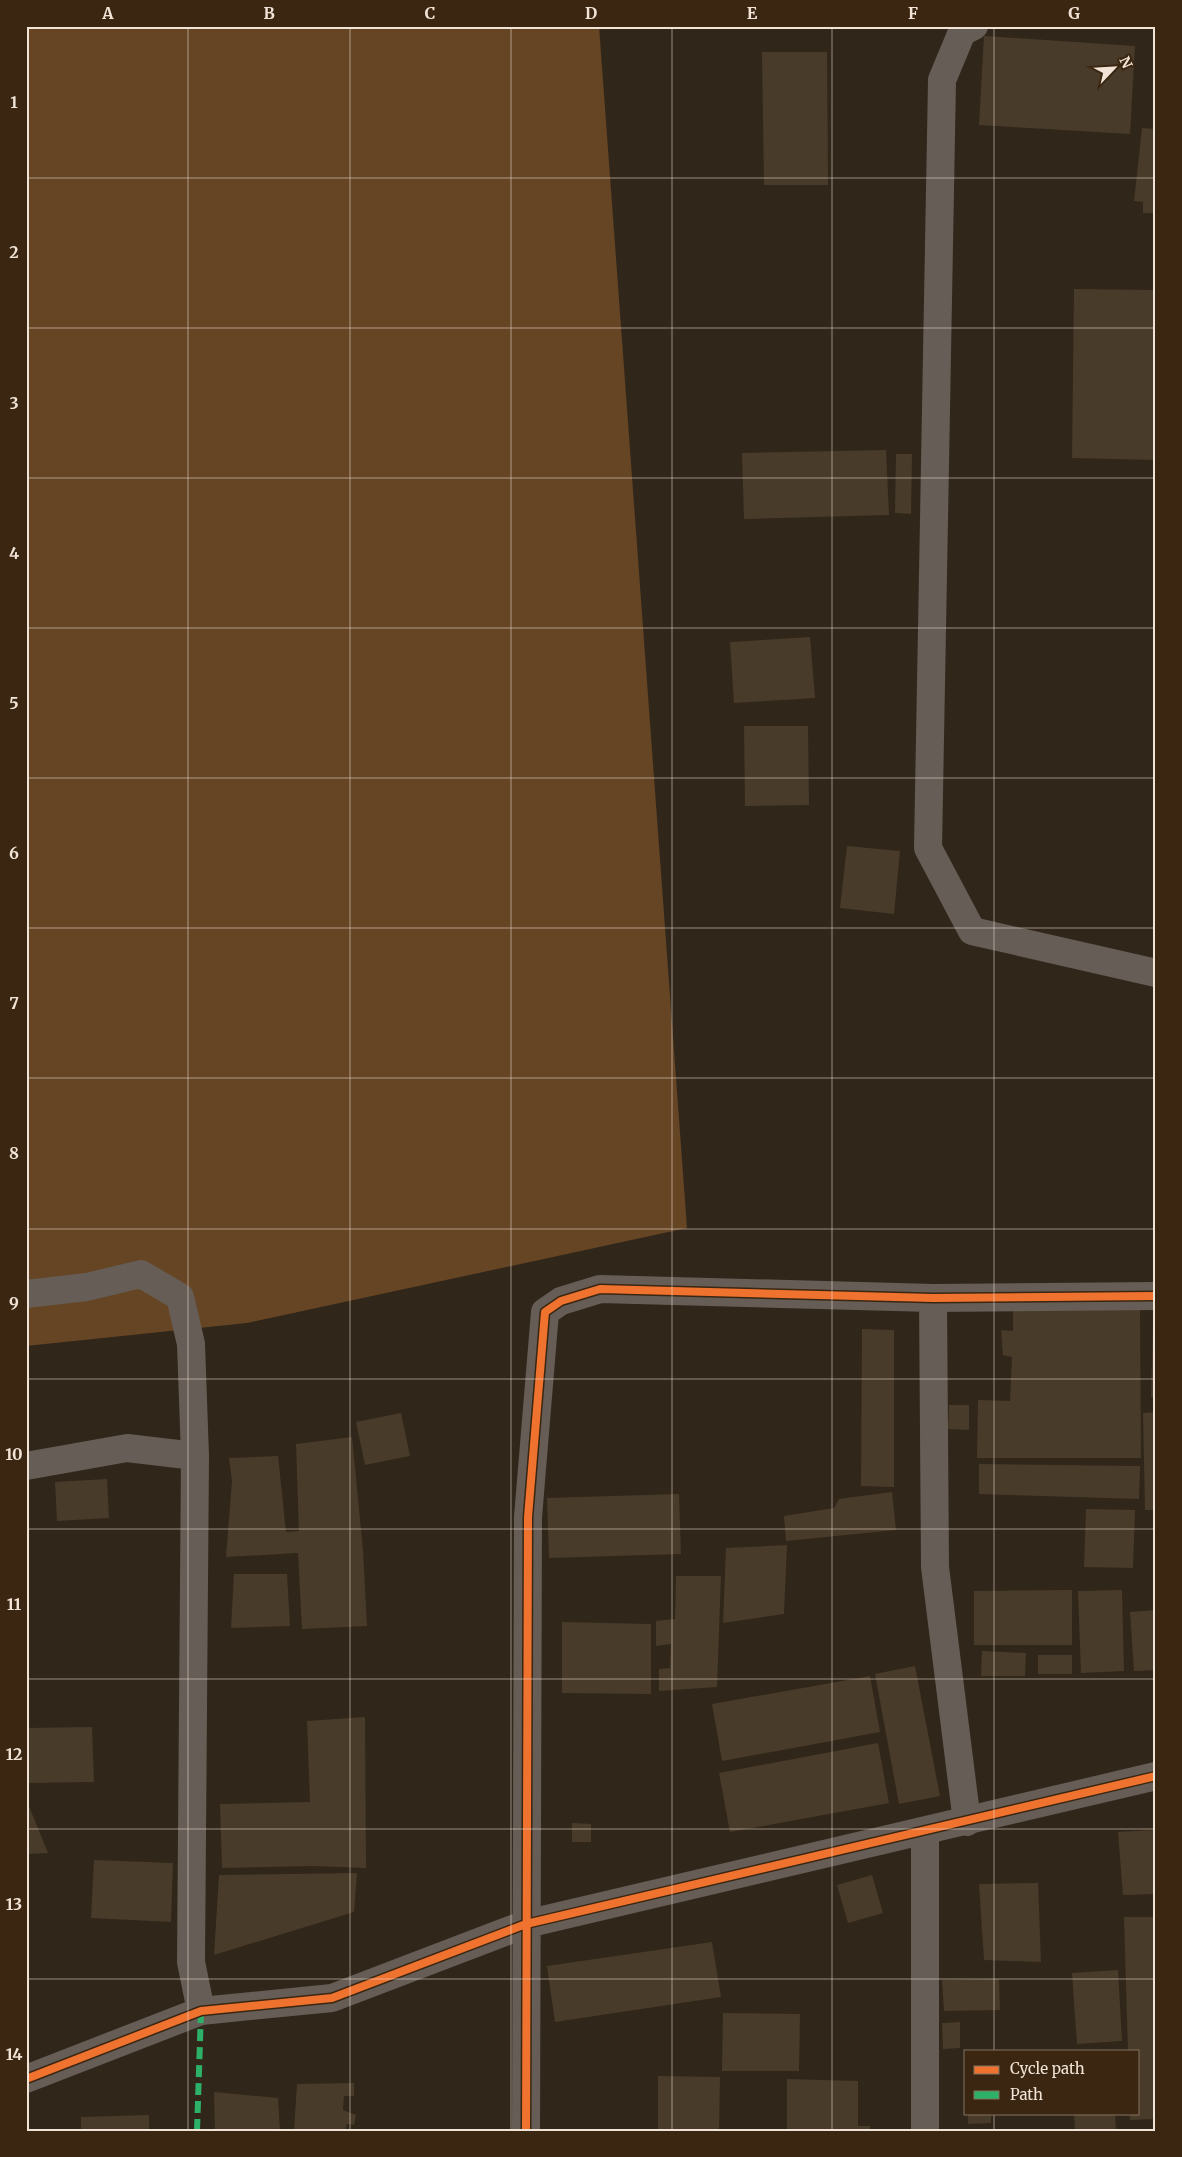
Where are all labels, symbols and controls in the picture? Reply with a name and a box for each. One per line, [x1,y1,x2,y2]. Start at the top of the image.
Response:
text: A [101,3,114,23]
text: B [263,3,275,23]
text: C [425,3,435,23]
text: D [585,3,597,23]
text: E [747,3,758,23]
text: F [908,3,918,23]
text: G [1068,3,1080,23]
north arrow [1090,42,1140,92]
text: N [1115,54,1136,71]
text: 1 [10,92,18,112]
text: 2 [9,242,19,262]
text: 3 [9,393,19,413]
text: 4 [9,543,19,563]
text: 5 [9,693,19,713]
text: 6 [9,843,19,863]
text: 7 [9,993,19,1013]
text: 8 [9,1143,19,1163]
text: 9 [9,1293,19,1313]
text: 10 [5,1444,23,1464]
text: 11 [7,1594,22,1614]
text: 12 [6,1744,22,1764]
text: 13 [6,1894,22,1914]
text: 14 [6,2044,22,2064]
legend [964,2050,1140,2114]
text: Cycle path [1010,2059,1085,2078]
text: Path [1010,2085,1043,2104]

